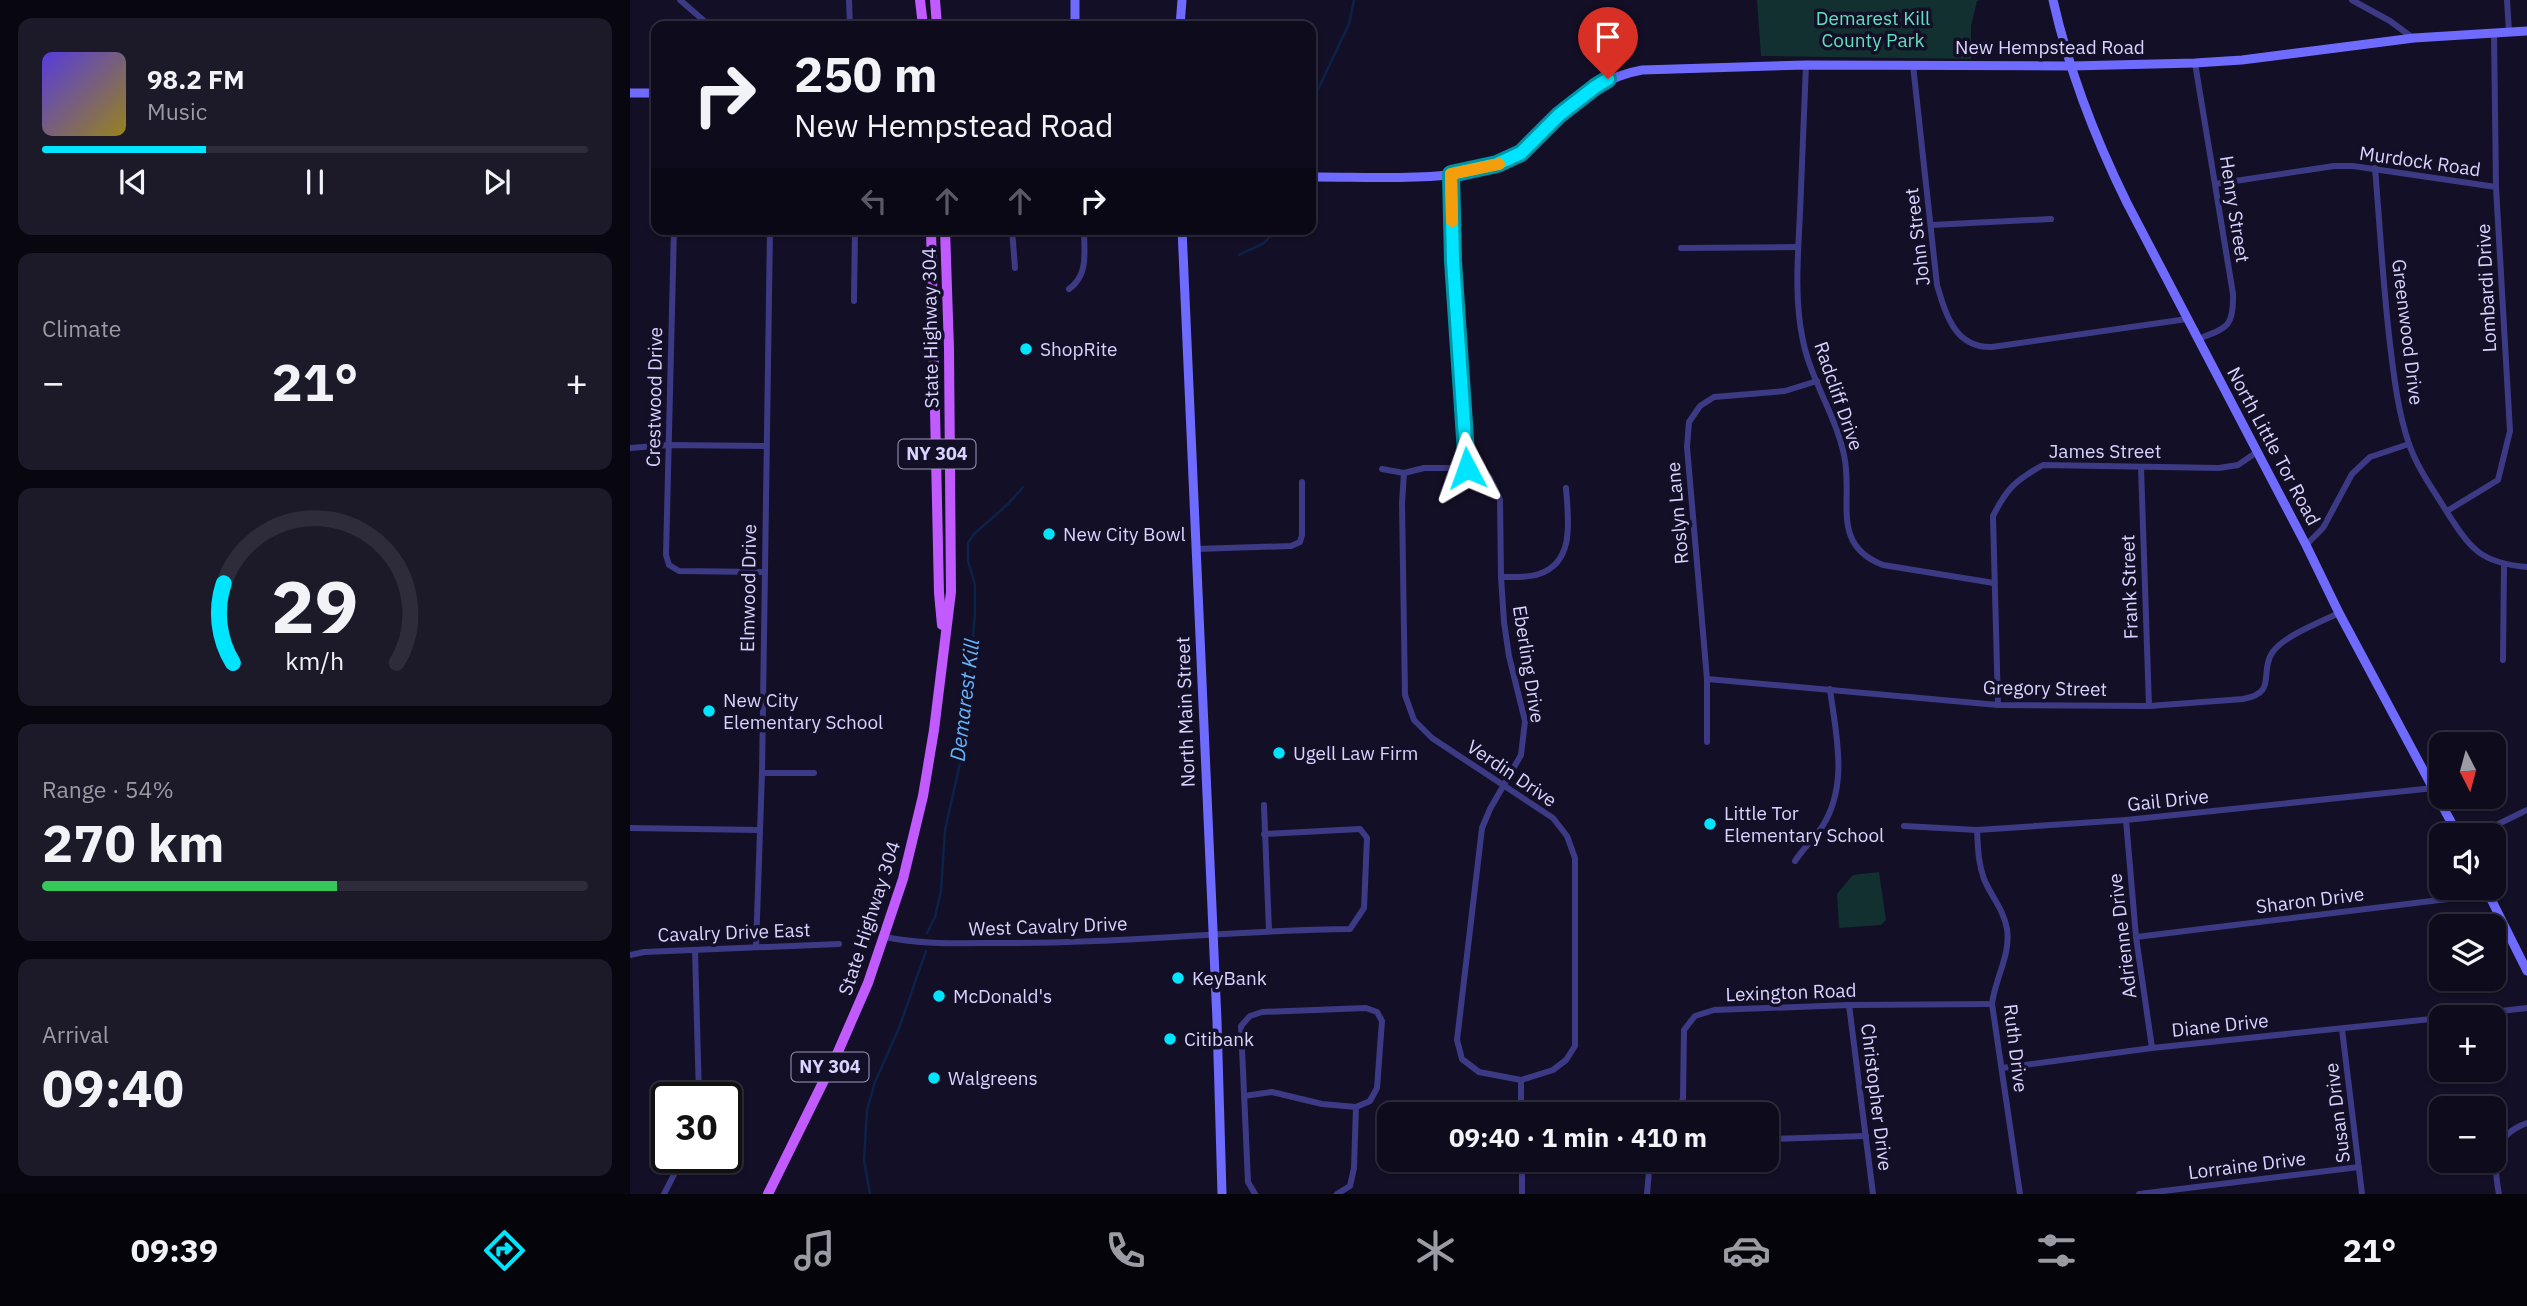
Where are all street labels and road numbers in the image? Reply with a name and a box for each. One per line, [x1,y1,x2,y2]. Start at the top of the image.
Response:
street label: New Hempstead Road [1955,35,2145,59]
street label: Murdock Road [2358,141,2482,181]
street label: Henry Street [2215,154,2255,264]
street label: John Street [1899,187,1935,287]
street label: Lombardi Drive [2471,223,2501,353]
street label: State Highway 304 [917,247,943,409]
street label: Greenwood Drive [2387,258,2429,406]
street label: Crestwood Drive [641,327,667,467]
street label: Radcliff Drive [1809,338,1869,454]
street label: North Little Tor Road [2222,363,2326,529]
street label: James Street [2049,439,2161,463]
road number: NY 304 [898,440,976,468]
street label: Roslyn Lane [1661,461,1693,565]
street label: Elmwood Drive [735,524,761,652]
street label: Frank Street [2115,534,2143,640]
street label: Eberling Drive [1508,603,1550,725]
street label: North Main Street [1170,636,1200,788]
street label: Gregory Street [1983,675,2107,701]
street label: Verdin Drive [1462,734,1562,812]
street label: Gail Drive [2126,784,2210,816]
street label: State Highway 304 [833,838,905,998]
street label: Adrienne Drive [2102,872,2142,1000]
street label: Sharon Drive [2255,881,2365,919]
street label: West Cavalry Drive [968,911,1128,941]
street label: Cavalry Drive East [657,917,811,947]
street label: Lexington Road [1725,978,1857,1006]
street label: Ruth Drive [1999,1002,2033,1094]
street label: Diane Drive [2170,1008,2270,1042]
street label: Christopher Drive [1856,1022,1898,1172]
road number: NY 304 [792,1052,868,1082]
street label: Susan Drive [2319,1062,2355,1164]
street label: Lorraine Drive [2187,1146,2307,1184]

